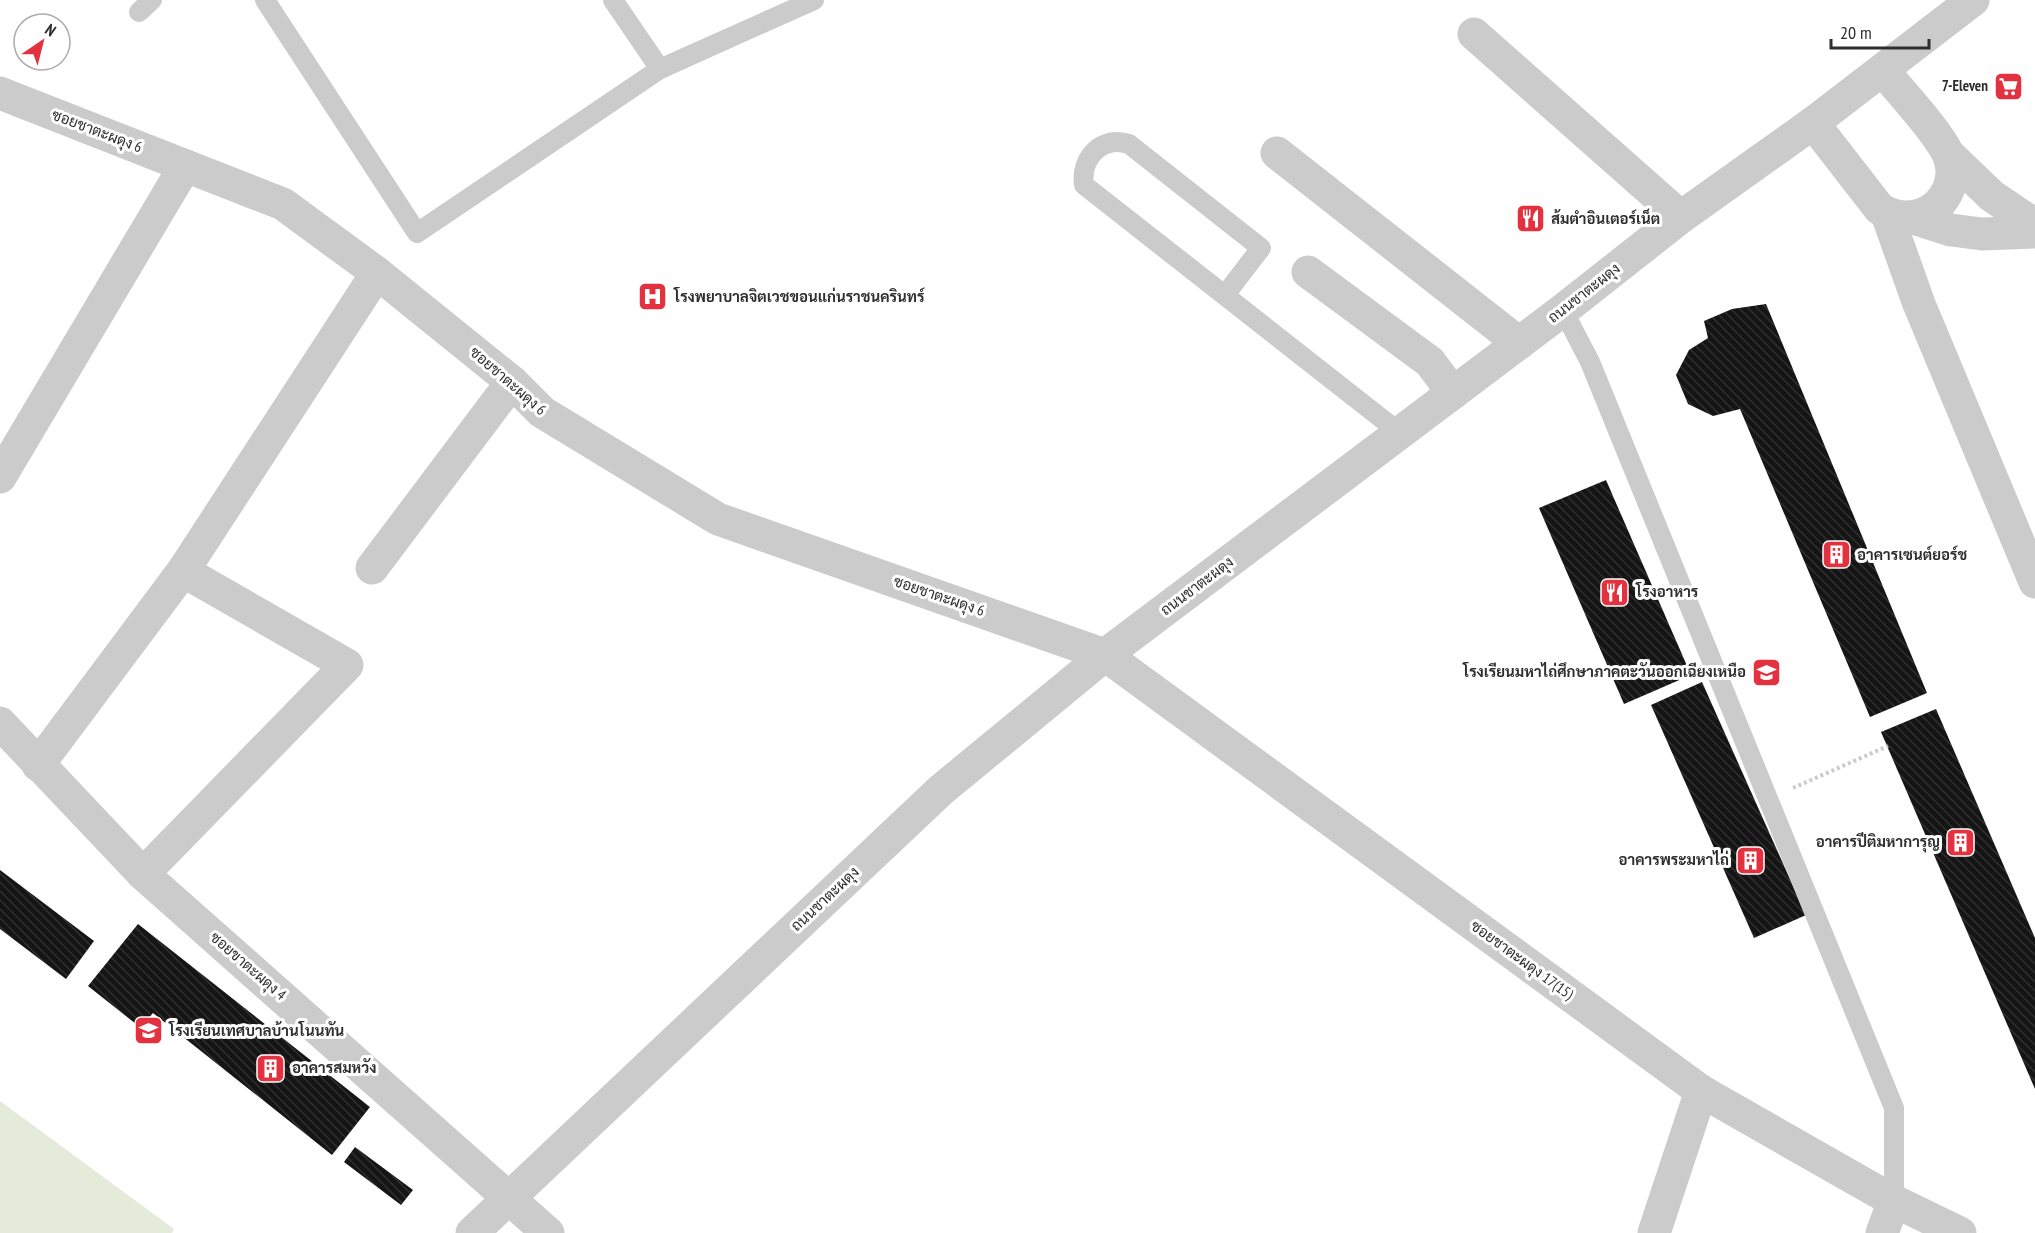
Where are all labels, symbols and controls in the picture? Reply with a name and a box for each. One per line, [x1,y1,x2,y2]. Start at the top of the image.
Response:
north arrow [12,12,72,72]
scale bar [1831,12,1928,50]
text: N [41,19,60,40]
text: 20 m [1840,21,1872,44]
supermarket icon: 7-Eleven [1993,70,2025,102]
place label: 7-Eleven [1942,76,1988,95]
street label: ซอยชาตะผดุง 6 [49,105,145,158]
restaurant icon: ส้มตำอินเตอร์เน็ต [1514,203,1546,235]
place label: ส้มตำอินเตอร์เน็ต [1551,208,1660,228]
street label: ถนนชาตะผดุง [1544,259,1625,328]
hospital icon: โรงพยาบาลจิตเวชขอนแก่นราชนครินทร์ [637,281,669,313]
place label: โรงพยาบาลจิตเวชขอนแก่นราชนครินทร์ [673,286,926,306]
street label: ซอยชาตะผดุง 6 [465,342,551,421]
building icon: อาคารเซนต์ยอร์ช [1820,539,1852,571]
place label: อาคารเซนต์ยอร์ช [1857,545,1968,564]
street label: ถนนชาตะผดุง [1157,552,1238,621]
street label: ซอยชาตะผดุง 6 [890,571,987,622]
restaurant icon: โรงอาหาร [1599,576,1631,608]
place label: โรงอาหาร [1635,581,1699,601]
school or university icon: โรงเรียนมหาไถ่ศึกษาภาคตะวันออกเฉียงเหนือ [1751,656,1783,688]
place label: โรงเรียนมหาไถ่ศึกษาภาคตะวันออกเฉียงเหนือ [1462,661,1746,681]
building icon: อาคารปีติมหาการุญ [1945,826,1977,858]
place label: อาคารปีติมหาการุญ [1816,831,1940,853]
building icon: อาคารพระมหาไถ่ [1734,844,1766,876]
place label: อาคารพระมหาไถ่ [1619,850,1729,869]
street label: ถนนชาตะผดุง [787,862,864,936]
street label: ซอยชาตะผดุง 17(15) [1466,916,1578,1005]
street label: ซอยขาตะผดุง 4 [205,927,291,1006]
school or university icon: โรงเรียนเทศบาลบ้านโนนทัน [132,1015,164,1047]
place label: โรงเรียนเทศบาลบ้านโนนทัน [168,1020,345,1040]
building icon: อาคารสมหวัง [255,1052,287,1084]
place label: อาคารสมหวัง [292,1058,377,1077]

